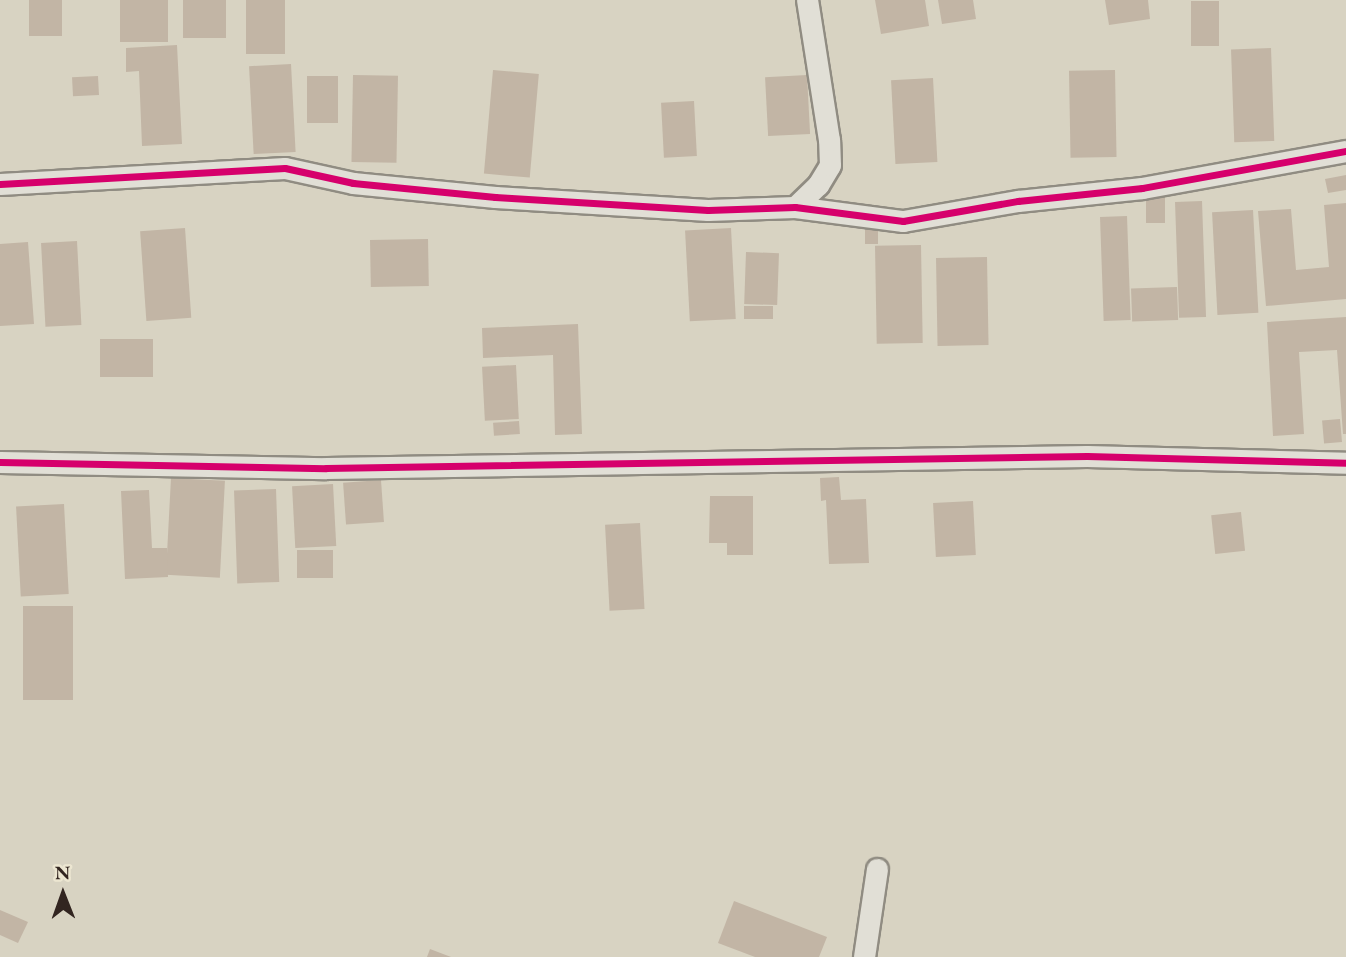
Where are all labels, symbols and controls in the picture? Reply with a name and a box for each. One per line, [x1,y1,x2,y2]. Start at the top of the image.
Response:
north arrow [28,859,98,929]
text: N [55,860,71,885]

